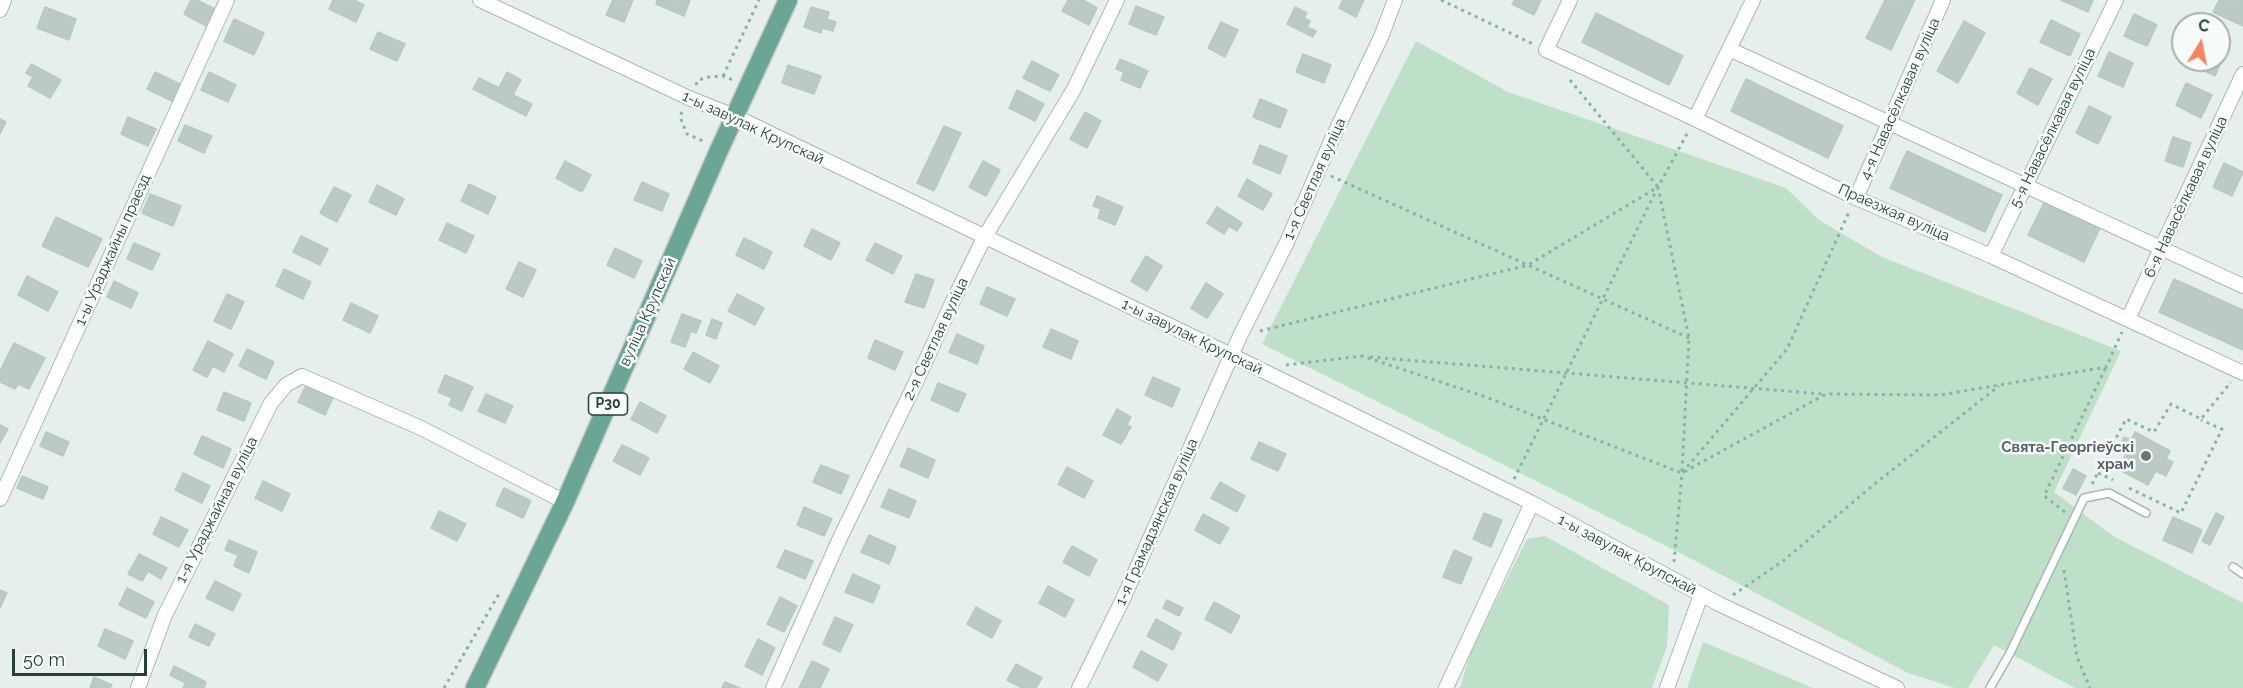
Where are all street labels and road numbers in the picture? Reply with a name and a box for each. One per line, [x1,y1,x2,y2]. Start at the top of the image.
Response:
street label: 4-я Навасёлкавая вуліца [1856,15,1944,183]
street label: 5-я Навасёлкавая вуліца [2006,45,2100,211]
street label: 1-ы завулак Крупскай [679,87,827,169]
street label: 6-я Навасёлкавая вуліца [2141,113,2231,281]
street label: 1-я Светлая вуліца [1280,115,1350,243]
street label: 1-ы Ураджайны праезд [71,171,155,329]
street label: Праезжая вуліца [1835,180,1953,246]
street label: вуліца Крупскай [616,255,680,369]
street label: 2-я Светлая вуліца [900,275,972,403]
street label: 1-ы завулак Крупскай [1119,295,1265,379]
road number: Р30 [588,393,628,415]
street label: 1-я Ураджайная вуліца [172,434,262,586]
street label: 1-я Грамадзянская вуліца [1112,436,1202,608]
street label: 1-ы завулак Крупскай [1555,511,1699,599]

